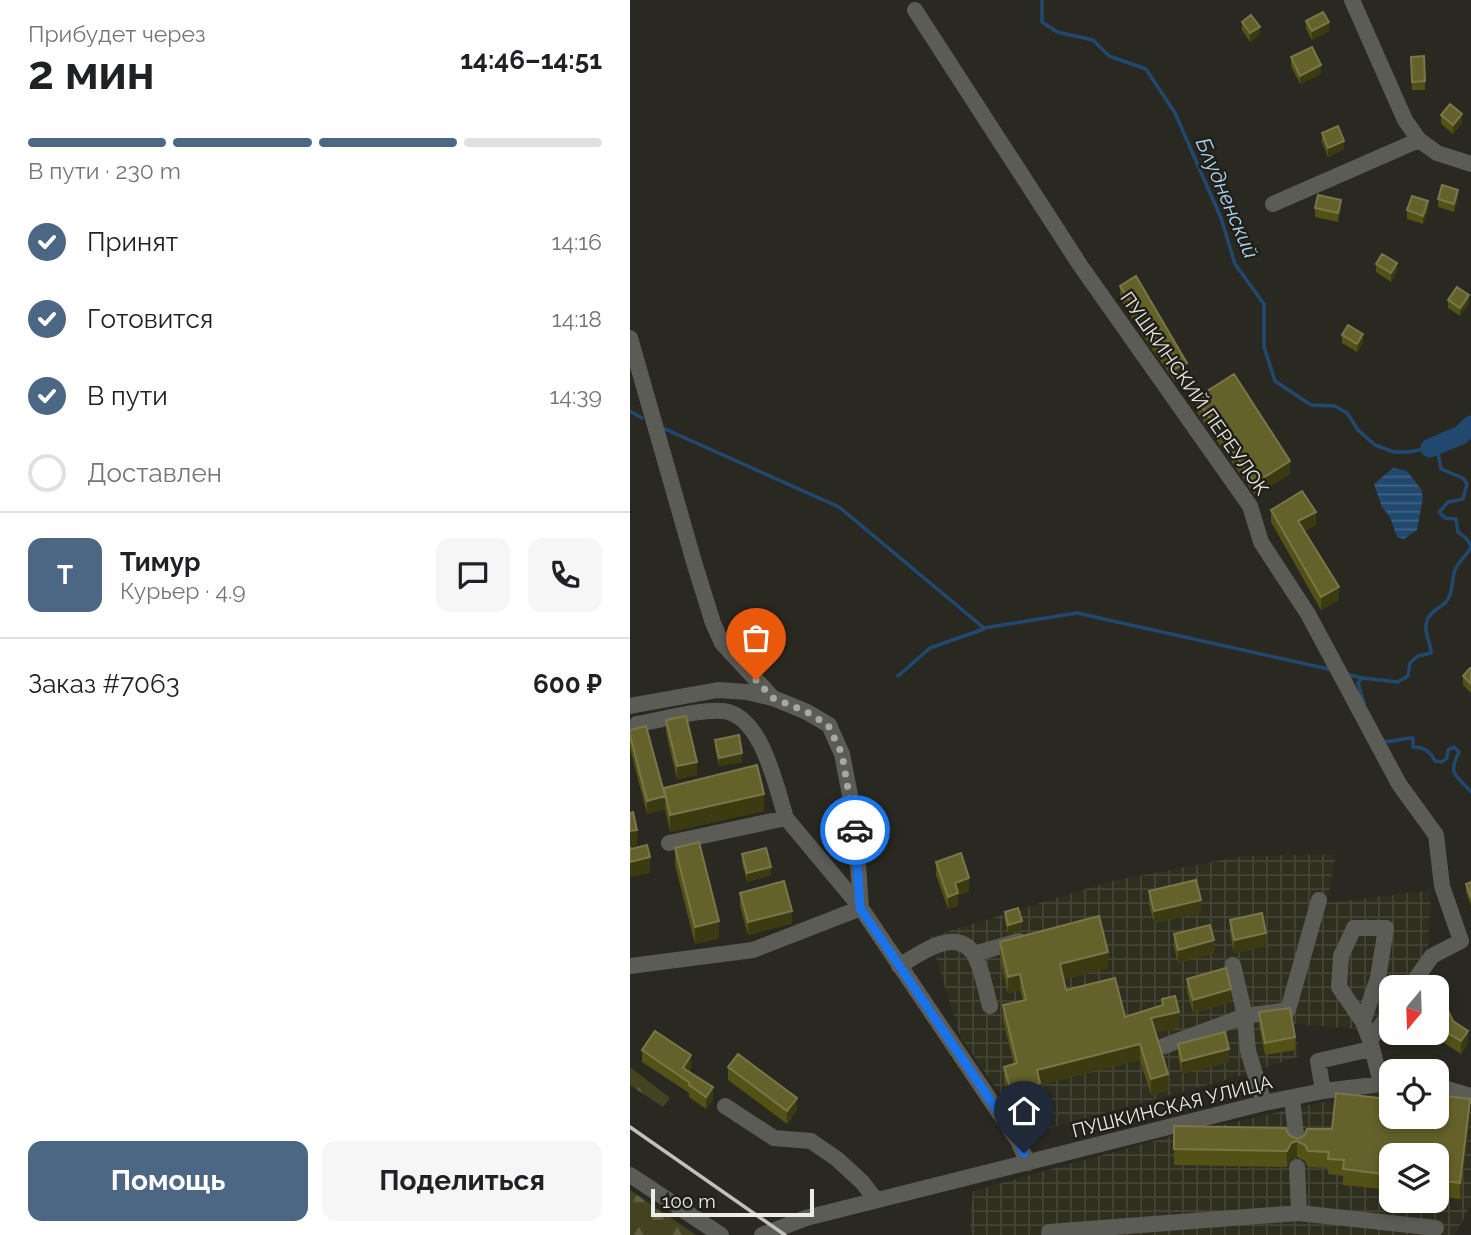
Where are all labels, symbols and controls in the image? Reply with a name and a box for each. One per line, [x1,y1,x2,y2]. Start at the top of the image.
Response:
text: Прибудет через [28,20,206,47]
text: 14:46–14:51 [460,45,602,75]
text: 2 мин [28,46,155,100]
water label: Блудненский [1191,134,1264,262]
text: В пути · 230 m [28,157,181,184]
icon: check [28,223,66,261]
text: Принят [87,227,178,257]
text: 14:16 [552,228,602,255]
street label: ПУШКИНСКИЙ ПЕРЕУЛОК [1116,287,1274,499]
icon: check [28,300,66,338]
text: Готовится [87,304,213,334]
text: 14:18 [552,305,602,332]
icon: check [28,377,66,415]
text: В пути [87,381,168,411]
text: 14:39 [550,382,602,409]
text: Доставлен [87,458,222,488]
button: chat [436,538,510,612]
button: phone [528,538,602,612]
text: Тимур [120,547,200,577]
text: Т [57,560,73,590]
text: Курьер · 4.9 [120,577,246,604]
pin [726,608,786,680]
icon: bag [737,619,775,657]
text: Заказ #7063 [28,669,180,699]
text: 600 ₽ [533,669,602,699]
courier [820,795,890,865]
icon: car [836,811,874,849]
north arrow [1379,975,1449,1045]
map controls [1379,975,1449,1213]
button: locate [1379,1059,1449,1129]
street label: ПУШКИНСКАЯ УЛИЦА [1070,1070,1274,1142]
pin [994,1081,1054,1153]
icon: home [1005,1092,1043,1130]
button: Помощь [28,1141,308,1221]
button: Поделиться [322,1141,602,1221]
button: layers [1379,1143,1449,1213]
scale bar [651,1186,814,1218]
text: 100 m [662,1190,716,1212]

